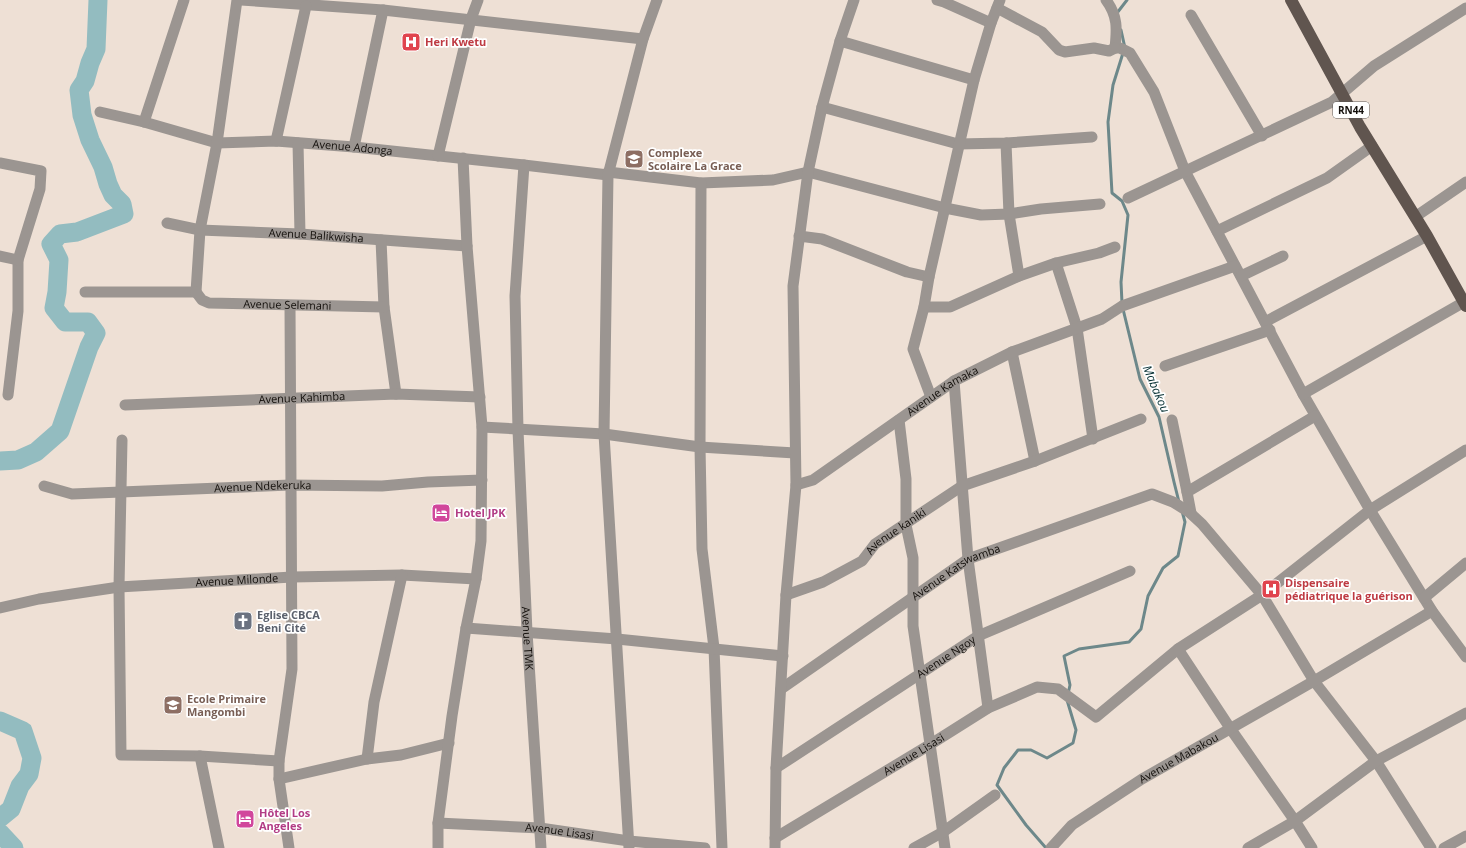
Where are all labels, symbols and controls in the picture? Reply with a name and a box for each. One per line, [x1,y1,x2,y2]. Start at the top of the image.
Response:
hospital icon: Heri Kwetu [400,31,422,53]
place label: Heri Kwetu [425,34,486,49]
road number: RN44 [1333,102,1369,118]
street label: Avenue Adonga [312,136,393,158]
place label: Complexe Scolaire La Grace [648,145,742,173]
school or university icon: Complexe Scolaire La Grace [623,148,645,170]
street label: Avenue Balikwisha [268,225,364,246]
street label: Avenue Selemani [243,296,332,313]
street label: Avenue Kamaka [903,362,981,419]
water label: Mabakou [1139,362,1174,415]
street label: Avenue Kahimba [258,388,345,407]
street label: Avenue Ndekeruka [214,477,312,495]
hotel icon: Hotel JPK [430,502,452,524]
street label: Avenue kaniki [862,504,929,557]
place label: Hotel JPK [455,505,506,520]
street label: Avenue Katswamba [908,540,1002,603]
street label: Avenue Milonde [195,570,279,590]
place label: Dispensaire pédiatrique la guérison [1285,575,1413,603]
hospital icon: Dispensaire pédiatrique la guérison [1260,578,1282,600]
street label: Avenue TMK [519,606,537,671]
place label: Eglise CBCA Beni Cité [257,607,320,635]
church icon: Eglise CBCA Beni Cité [232,610,254,632]
street label: Avenue Ngoy [913,631,978,681]
place label: Ecole Primaire Mangombi [187,691,266,719]
school or university icon: Ecole Primaire Mangombi [162,694,184,716]
street label: Avenue Mabakou [1136,729,1221,786]
street label: Avenue Lisasi [880,730,947,778]
place label: Hôtel Los Angeles [259,805,311,833]
hotel icon: Hôtel Los Angeles [234,808,256,830]
street label: Avenue Lisasi [525,819,595,843]

